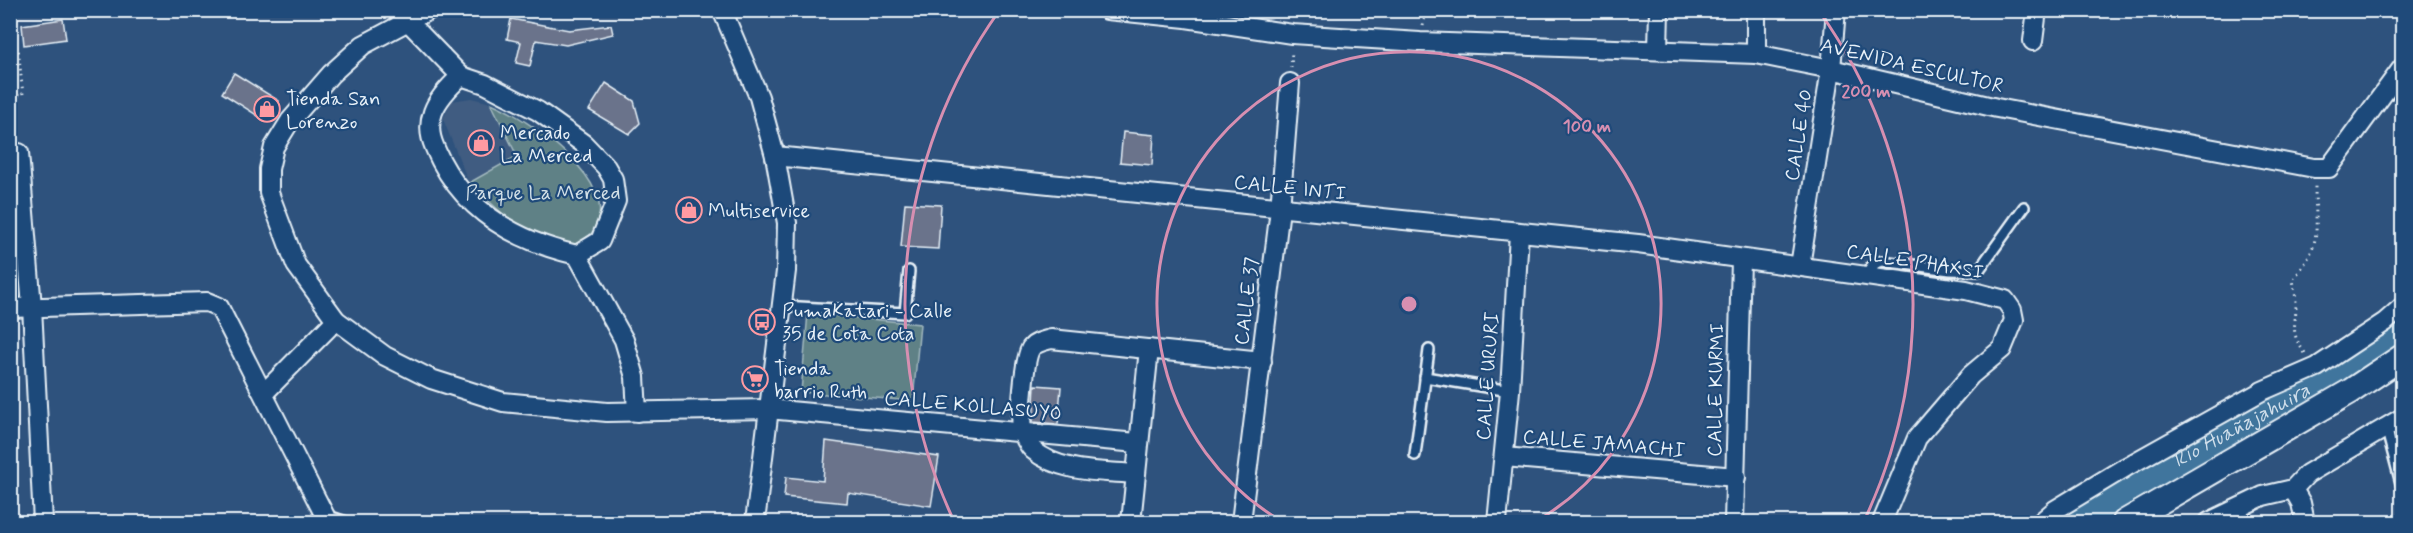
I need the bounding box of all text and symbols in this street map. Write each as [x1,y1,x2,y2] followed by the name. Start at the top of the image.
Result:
[1818,32,2006,101] street label: AVENIDA ESCULTOR
[1841,80,1891,104] text: 200 m
[286,86,381,136] place label: Tienda San Lorenzo
[1779,88,1820,183] street label: CALLE 40
[252,94,282,124] shop icon: Tienda San Lorenzo
[1563,115,1611,139] text: 100 m
[500,120,592,170] place label: Mercado La Merced
[466,128,496,158] shop icon: Mercado La Merced
[1232,169,1347,208] street label: CALLE INTI
[465,180,621,207] park label: Parque La Merced
[674,195,704,225] shop icon: Multiservice
[708,198,810,225] place label: Multiservice
[1844,238,1985,287] street label: CALLE PHAXSI
[1229,256,1266,347] street label: CALLE 37
[1399,294,1419,314] centre of rings
[782,298,952,348] place label: PumaKatari - Calle 35 de Cota Cota
[747,307,777,337] bus stop icon: PumaKatari - Calle 35 de Cota Cota
[1471,310,1506,441] street label: CALLE URURI
[1702,323,1731,457] street label: CALLE KURMI
[774,356,867,406] place label: Tienda barrio Ruth
[740,364,770,394] supermarket icon: Tienda barrio Ruth
[2168,377,2315,475] water label: Río Huañajahuira
[883,385,1063,428] street label: CALLE KOLLASUYO
[1521,424,1687,465] street label: CALLE JAMACHI

